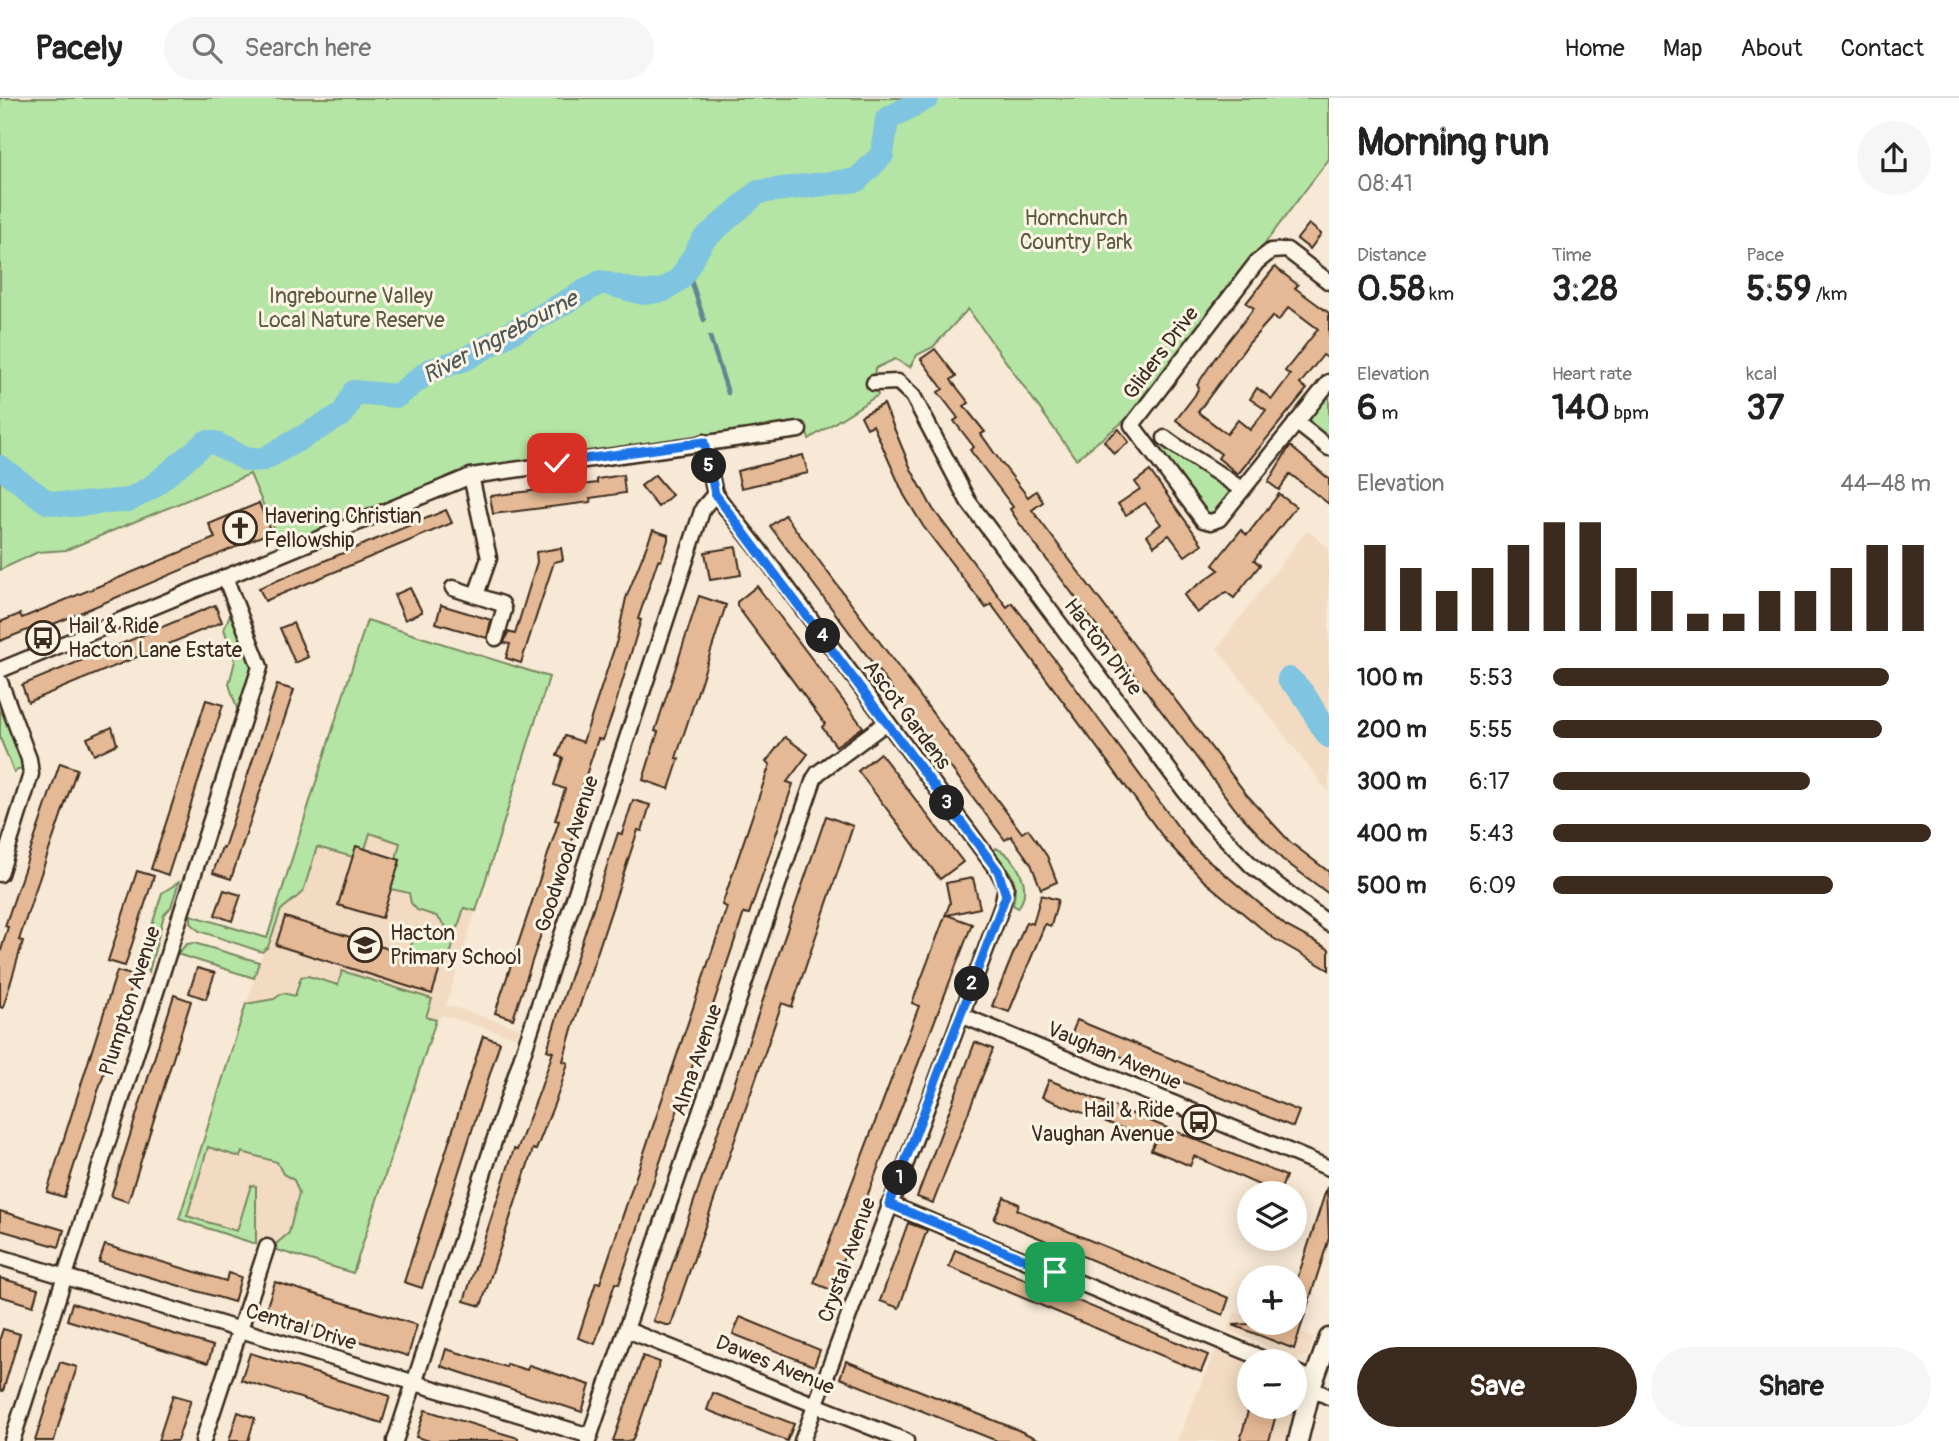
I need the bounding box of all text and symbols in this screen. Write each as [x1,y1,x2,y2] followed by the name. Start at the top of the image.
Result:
[164,17,654,80] search box
[35,28,122,69] text: Pacely
[188,29,226,67] icon: search
[244,32,371,64] text: Search here
[1564,34,1625,63] text: Home
[1663,34,1703,63] text: Map
[1741,34,1803,63] text: About
[1841,34,1924,63] text: Contact
[1357,119,1549,167] text: Morning run
[1857,121,1931,195] button: share
[1357,169,1413,198] text: 08:41
[1020,205,1133,256] park label: Hornchurch Country Park
[1357,243,1426,267] text: Distance
[1552,243,1591,267] text: Time
[1746,243,1784,267] text: Pace
[1357,267,1425,311] text: 0.58
[1552,267,1618,311] text: 3:28
[1746,267,1812,311] text: 5:59
[1425,282,1454,306] text: km
[1812,282,1847,306] text: /km
[257,283,445,334] park label: Ingrebourne Valley Local Nature Reserve
[418,283,585,390] water label: River Ingrebourne
[1117,301,1205,405] street label: Gliders Drive
[1357,362,1429,386] text: Elevation
[1552,362,1632,386] text: Heart rate
[1746,362,1777,386] text: kcal
[1357,386,1377,430] text: 6
[1552,386,1610,430] text: 140
[1746,386,1784,430] text: 37
[1377,401,1398,425] text: m
[1610,401,1649,425] text: bpm
[527,433,587,493] pin
[538,444,576,482] icon: check
[692,448,726,484] pin: 5
[703,453,714,477] text: 5
[1357,469,1445,498] text: Elevation
[1840,469,1931,498] text: 44–48 m
[264,503,422,554] place label: Havering Christian Fellowship
[221,509,259,547] church icon: Havering Christian Fellowship
[1058,593,1149,701] street label: Hacton Drive
[68,613,243,664] place label: Hail & Ride Hacton Lane Estate
[806,618,840,654] pin: 4
[24,619,62,657] bus stop icon: Hail & Ride Hacton Lane Estate
[817,623,828,647] text: 4
[857,655,957,776] street label: Ascot Gardens
[1357,663,1423,692] text: 100 m
[1469,663,1513,692] text: 5:53
[1357,715,1427,744] text: 200 m
[1469,715,1513,744] text: 5:55
[1357,767,1427,796] text: 300 m
[1469,767,1510,796] text: 6:17
[529,772,605,936] street label: Goodwood Avenue
[930,786,964,820] pin: 3
[941,790,952,814] text: 3
[1357,819,1427,848] text: 400 m
[1469,819,1514,848] text: 5:43
[1357,871,1426,900] text: 500 m
[1469,871,1516,900] text: 6:09
[390,920,522,971] place label: Hacton Primary School
[93,922,167,1079] street label: Plumpton Avenue
[346,926,384,964] school or university icon: Hacton Primary School
[954,966,990,1001] pin: 2
[966,971,977,995] text: 2
[665,1000,729,1119] street label: Alma Avenue
[1043,1016,1186,1097] street label: Vaughan Avenue
[1031,1097,1175,1148] place label: Hail & Ride Vaughan Avenue
[1180,1103,1218,1141] bus stop icon: Hail & Ride Vaughan Avenue
[883,1160,918,1196] pin: 1
[896,1165,903,1189] text: 1
[1237,1181,1307,1419] map controls
[1237,1181,1307,1251] button: layers
[812,1193,882,1326] street label: Crystal Avenue
[1025,1242,1085,1302] pin
[1036,1253,1074,1291] icon: arrive
[1237,1265,1307,1335] button: +
[242,1297,360,1357] street label: Central Drive
[712,1329,839,1401] street label: Dawes Avenue
[1357,1347,1637,1427] button: Save
[1651,1347,1931,1427] button: Share
[1237,1349,1307,1419] button: −

